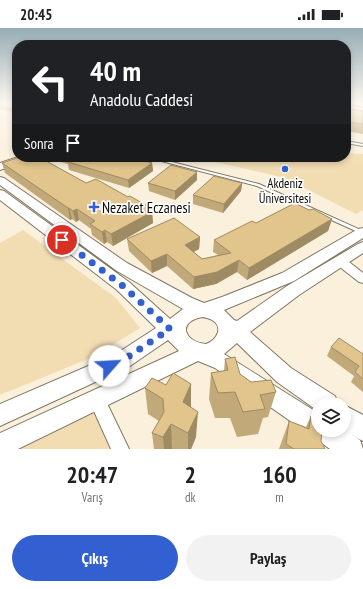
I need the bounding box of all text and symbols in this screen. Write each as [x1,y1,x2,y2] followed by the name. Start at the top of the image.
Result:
[20,5,52,24] text: 20:45
[90,52,141,89] text: 40 m
[24,56,76,108] icon: left
[90,88,193,111] text: Anadolu Caddesi
[62,132,84,154] icon: arrive
[24,134,54,153] text: Sonra
[280,164,290,174] marker: Akdeniz Üniversitesi
[259,175,311,207] place label: Akdeniz Üniversitesi
[102,198,191,217] place label: Nezaket Eczanesi
[89,202,99,212] marker: Nezaket Eczanesi
[45,223,79,257] pin
[51,229,73,251] icon: arrive
[88,345,130,387] position arrow
[311,397,351,437] map controls
[311,397,351,437] button: layers
[66,459,118,490] text: 20:47
[184,459,196,490] text: 2
[262,459,297,490] text: 160
[82,489,103,506] text: Varış
[185,489,196,506] text: dk
[275,489,284,506] text: m
[12,535,178,581] button: Çıkış
[186,535,351,581] button: Paylaş

